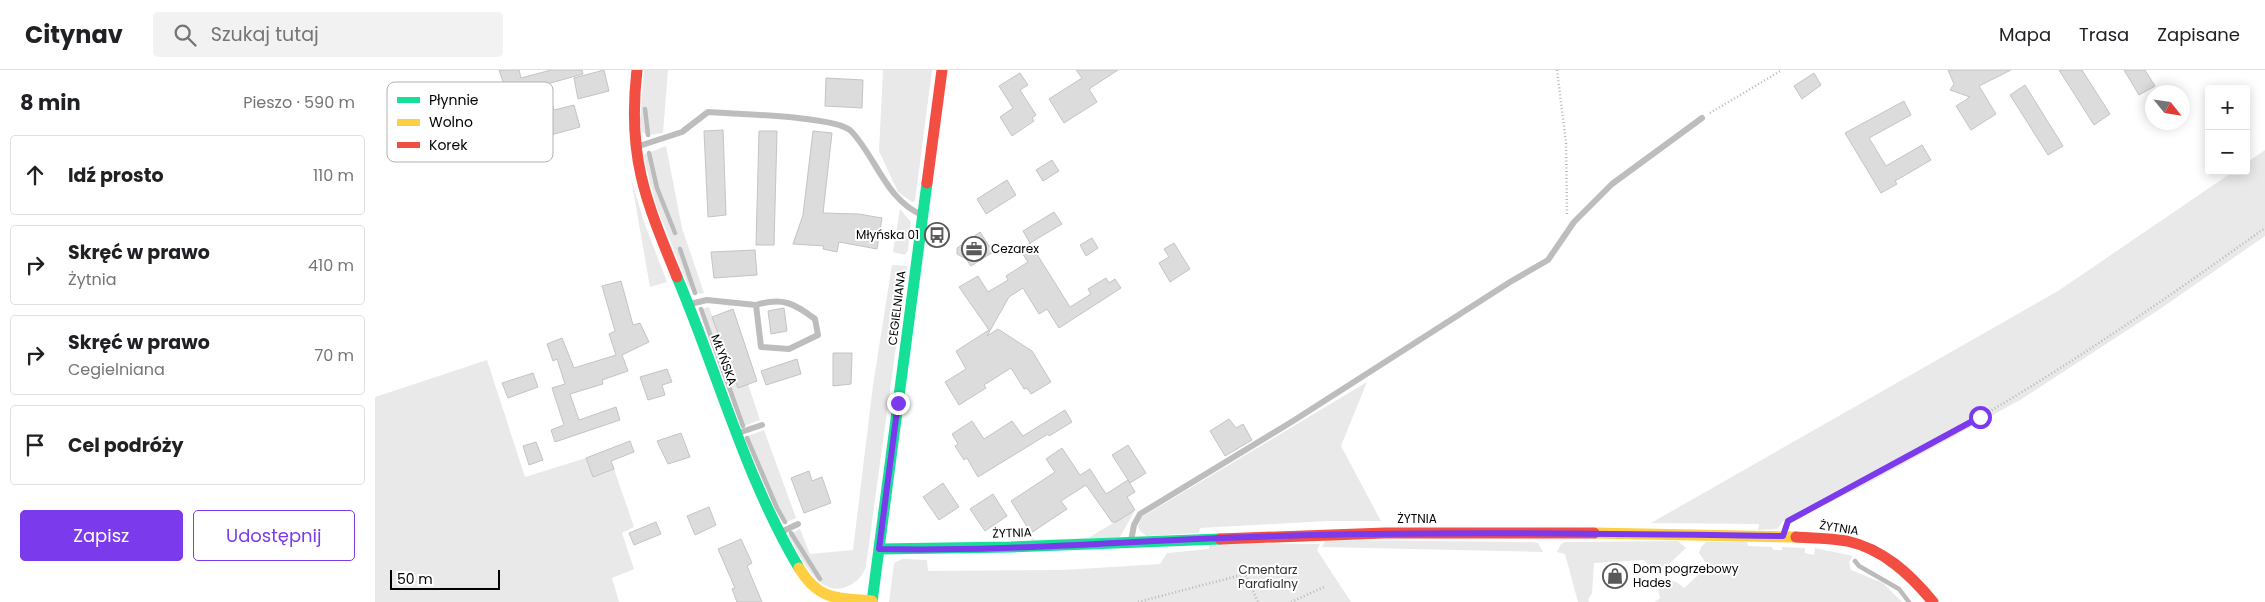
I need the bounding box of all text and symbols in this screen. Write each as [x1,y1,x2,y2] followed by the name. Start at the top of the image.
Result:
[153,12,503,57] search box
[25,18,123,51] text: Citynav
[171,21,199,49] icon: search
[211,21,319,48] text: Szukaj tutaj
[1999,22,2051,47] text: Mapa
[2079,22,2129,47] text: Trasa
[2157,22,2240,47] text: Zapisane
[387,82,553,162] legend
[2145,85,2190,130] north arrow
[2205,85,2250,175] map controls
[2205,85,2250,130] button: +
[20,88,81,117] text: 8 min
[429,90,479,110] text: Płynnie
[243,91,355,114] text: Pieszo · 590 m
[429,112,473,132] text: Wolno
[2205,130,2250,175] button: −
[429,135,468,155] text: Korek
[21,161,49,189] icon: ahead
[68,162,164,189] text: Idź prosto
[313,164,354,187] text: 110 m
[924,222,950,248] bus stop icon: Młyńska 01
[856,226,919,243] place label: Młyńska 01
[961,236,987,262] office icon: Cezarex
[68,239,210,266] text: Skręć w prawo
[991,240,1039,257] place label: Cezarex
[21,251,49,279] icon: right
[308,254,354,277] text: 410 m
[68,268,116,291] text: Żytnia
[883,270,910,346] street label: CEGIELNIANA
[68,329,210,356] text: Skręć w prawo
[707,332,742,388] street label: MŁYŃSKA
[21,341,49,369] icon: right
[314,344,354,367] text: 70 m
[68,358,165,381] text: Cegielniana
[887,392,910,415] route end
[1969,406,1992,429] route start
[21,431,49,459] icon: arrive
[68,432,183,459] text: Cel podróży
[20,510,183,561] button: Zapisz
[193,510,355,561] button: Udostępnij
[1397,510,1437,527] street label: ŻYTNIA
[1818,516,1860,539] street label: ŻYTNIA
[992,523,1032,542] street label: ŻYTNIA
[1633,560,1739,591] place label: Dom pogrzebowy Hades
[1238,561,1298,592] park label: Cmentarz Parafialny
[1602,563,1628,589] shop icon: Dom pogrzebowy Hades
[390,567,500,590] scale bar
[397,569,433,589] text: 50 m

